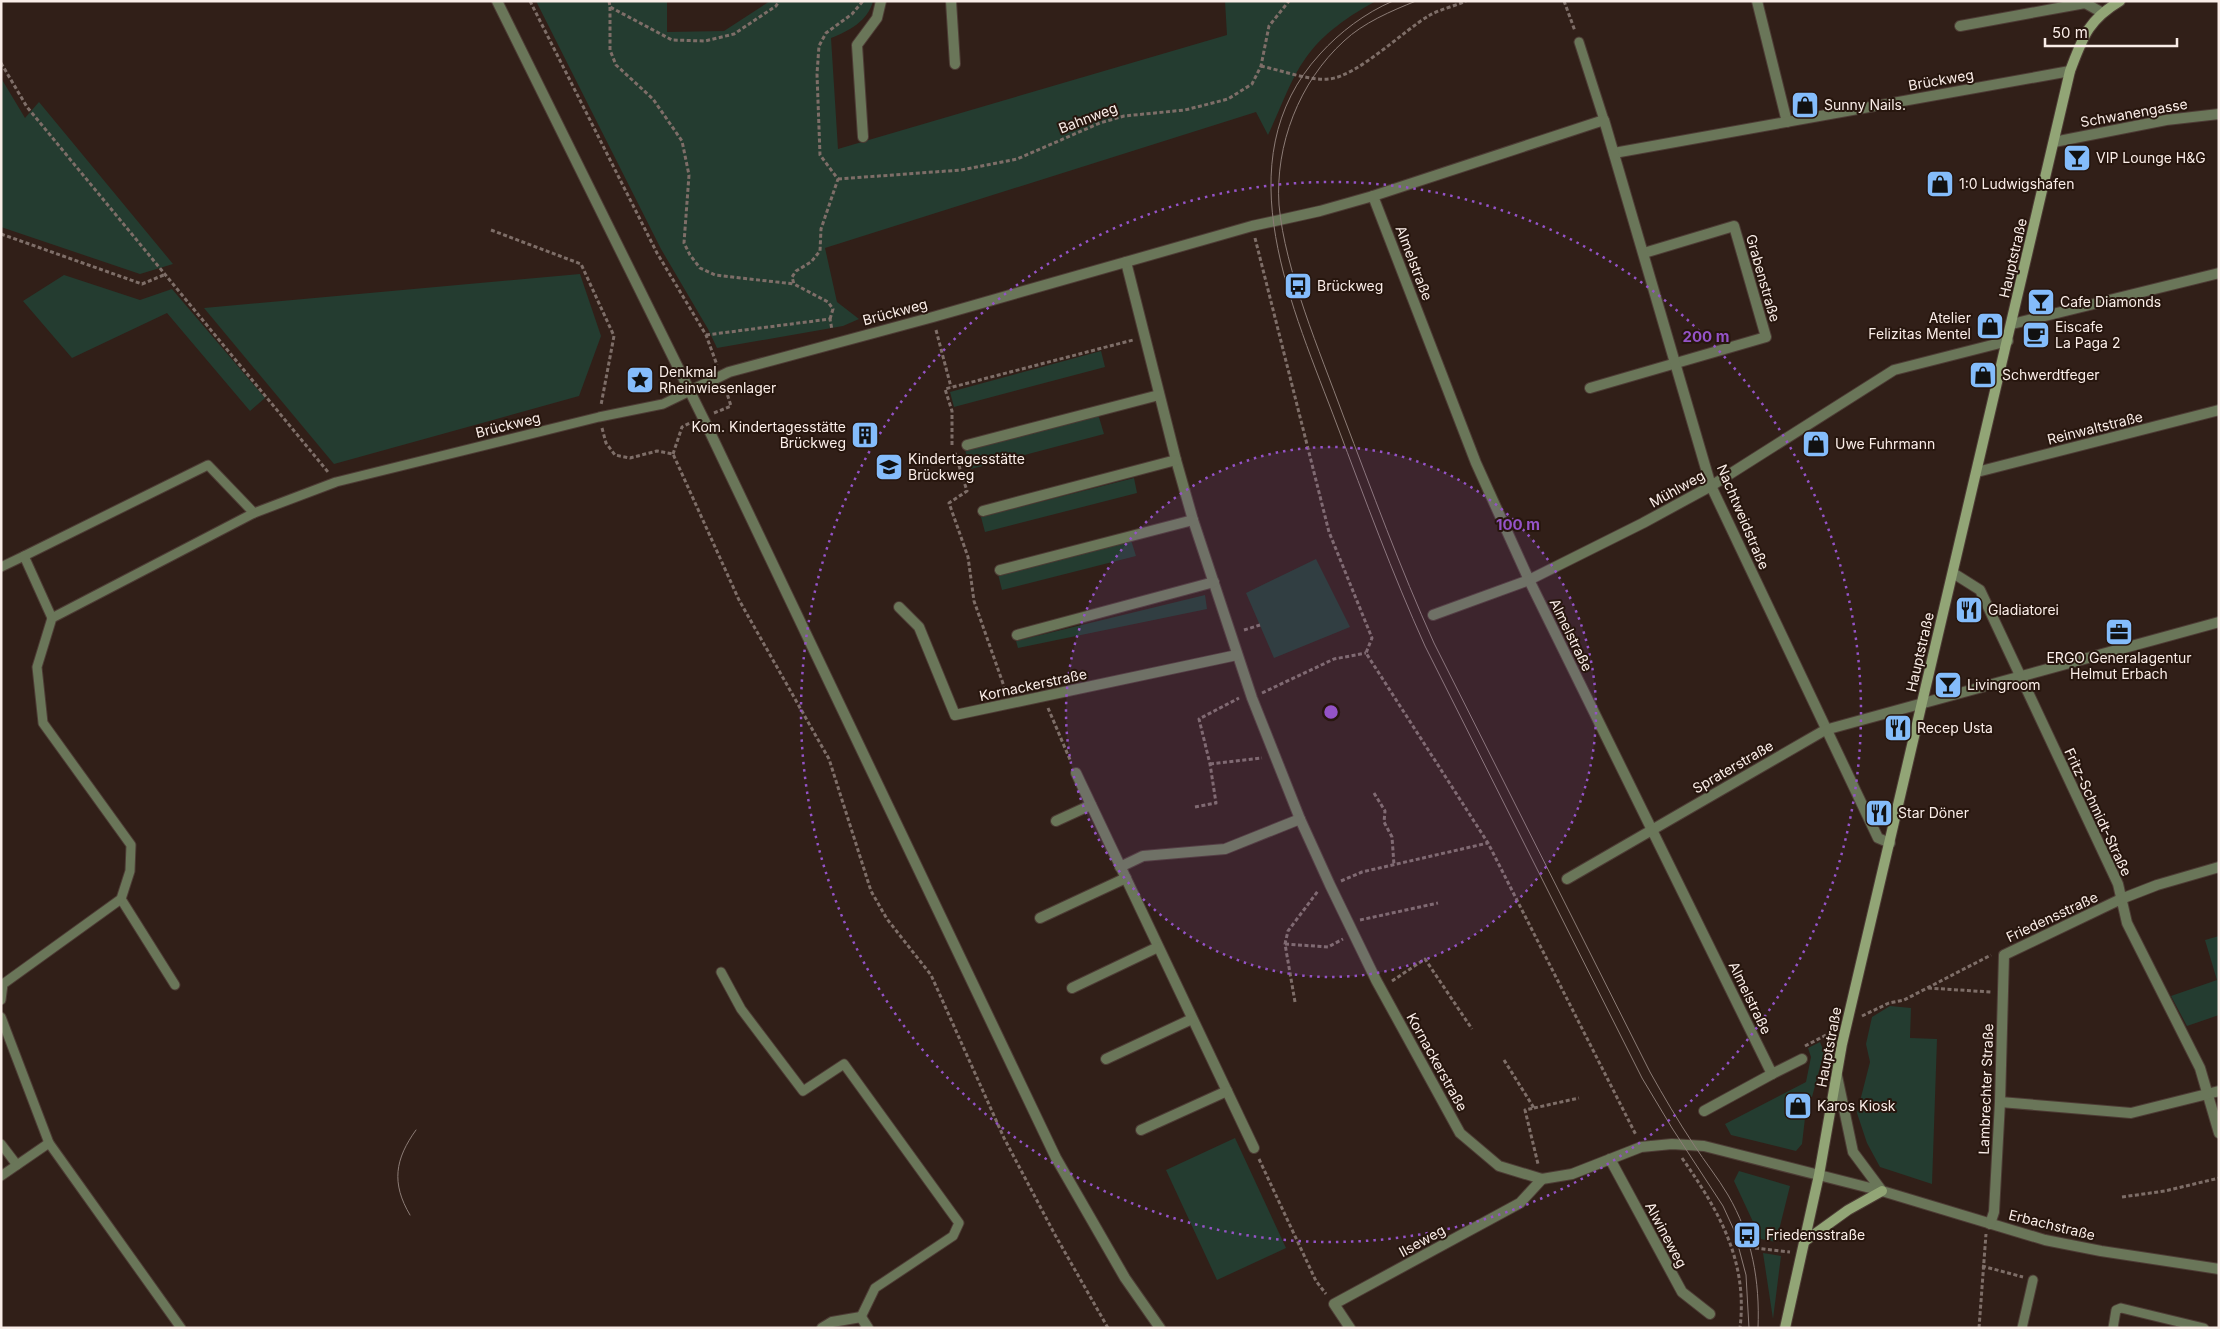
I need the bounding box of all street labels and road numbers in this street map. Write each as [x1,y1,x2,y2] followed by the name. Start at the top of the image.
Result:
[1907,65,1975,94] street label: Brückweg
[2079,95,2189,130] street label: Schwanengasse
[1056,99,1120,136] street label: Bahnweg
[1995,216,2030,299] street label: Hauptstraße
[1392,223,1437,303] street label: Almelstraße
[1743,232,1784,324] street label: Grabenstraße
[861,295,929,328] street label: Brückweg
[2045,407,2144,448] street label: Reinwaltstraße
[474,408,542,441] street label: Brückweg
[1714,462,1773,572] street label: Nachtweidstraße
[1646,466,1707,511] street label: Mühlweg
[1547,596,1596,674] street label: Almelstraße
[1902,610,1937,693] street label: Hauptstraße
[978,665,1088,704] street label: Kornackerstraße
[1689,737,1776,797] street label: Spraterstraße
[2061,745,2136,879] street label: Fritz-Schmidt-Straße
[2003,888,2100,945] street label: Friedensstraße
[1726,959,1775,1037] street label: Almelstraße
[1812,1005,1845,1089] street label: Hauptstraße
[1403,1010,1471,1114] street label: Kornackerstraße
[1975,1023,1996,1155] street label: Lambrechter Straße
[1642,1199,1691,1271] street label: Alwineweg
[2007,1206,2097,1243] street label: Erbachstraße
[1396,1221,1448,1260] street label: Ilseweg

